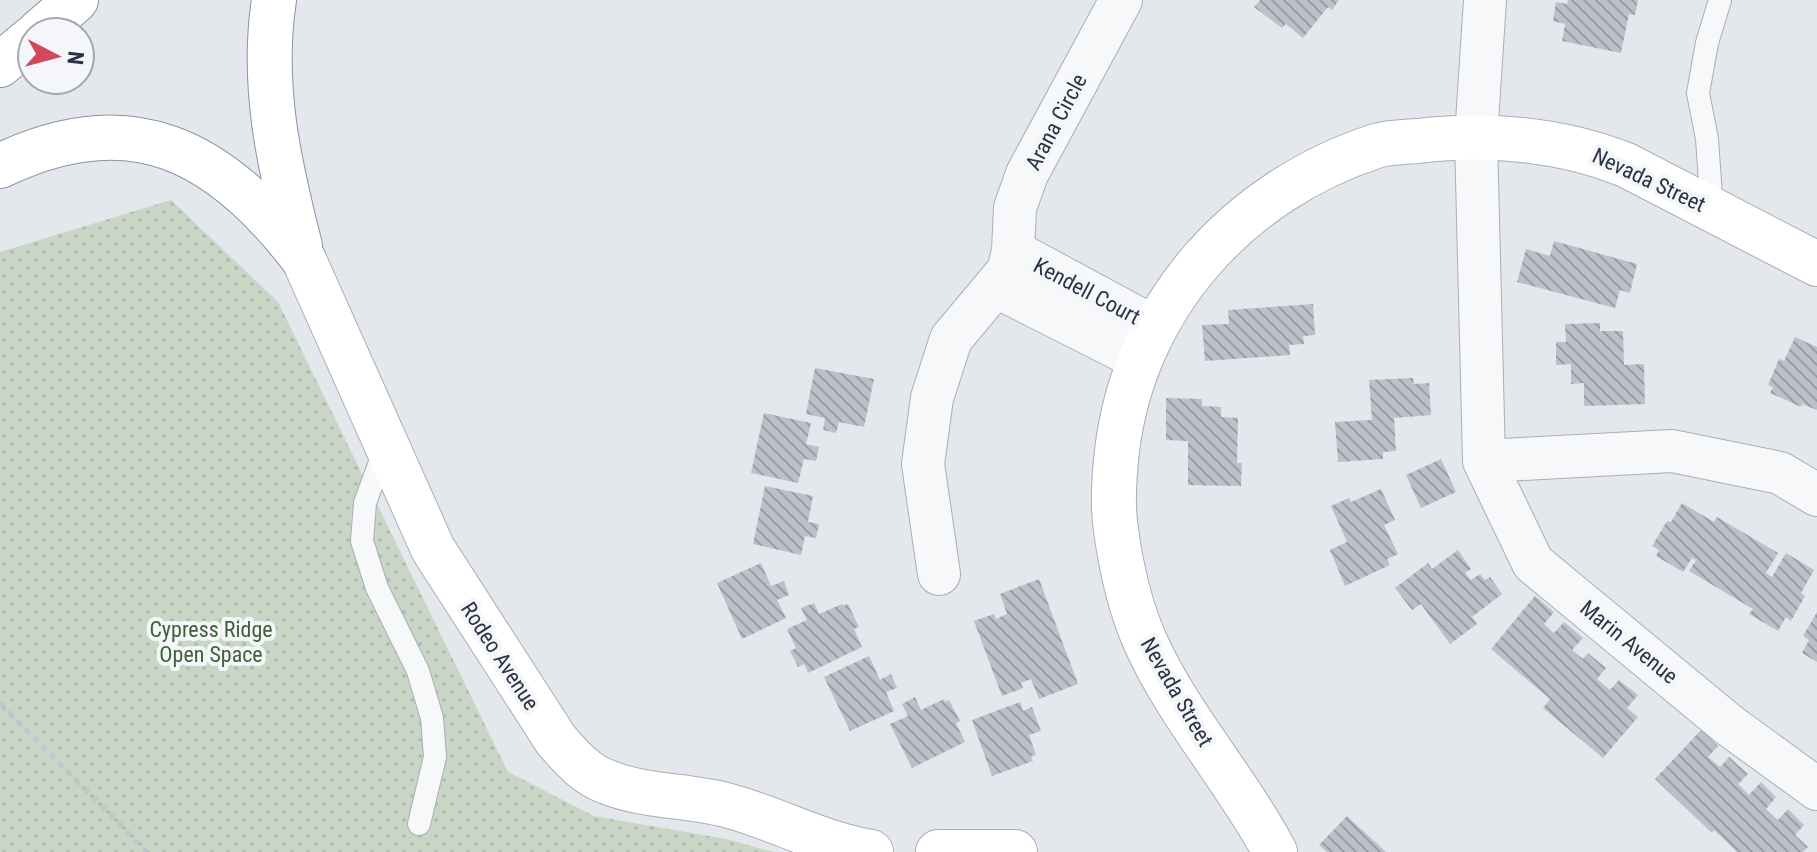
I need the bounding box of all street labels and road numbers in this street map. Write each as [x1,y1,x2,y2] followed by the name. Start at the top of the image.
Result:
[1020,70,1092,174] street label: Arana Circle
[1589,143,1709,217] street label: Nevada Street
[1029,253,1145,329] street label: Kendell Court
[1575,595,1683,689] street label: Marin Avenue
[456,597,544,715] street label: Rodeo Avenue
[1136,633,1218,751] street label: Nevada Street

